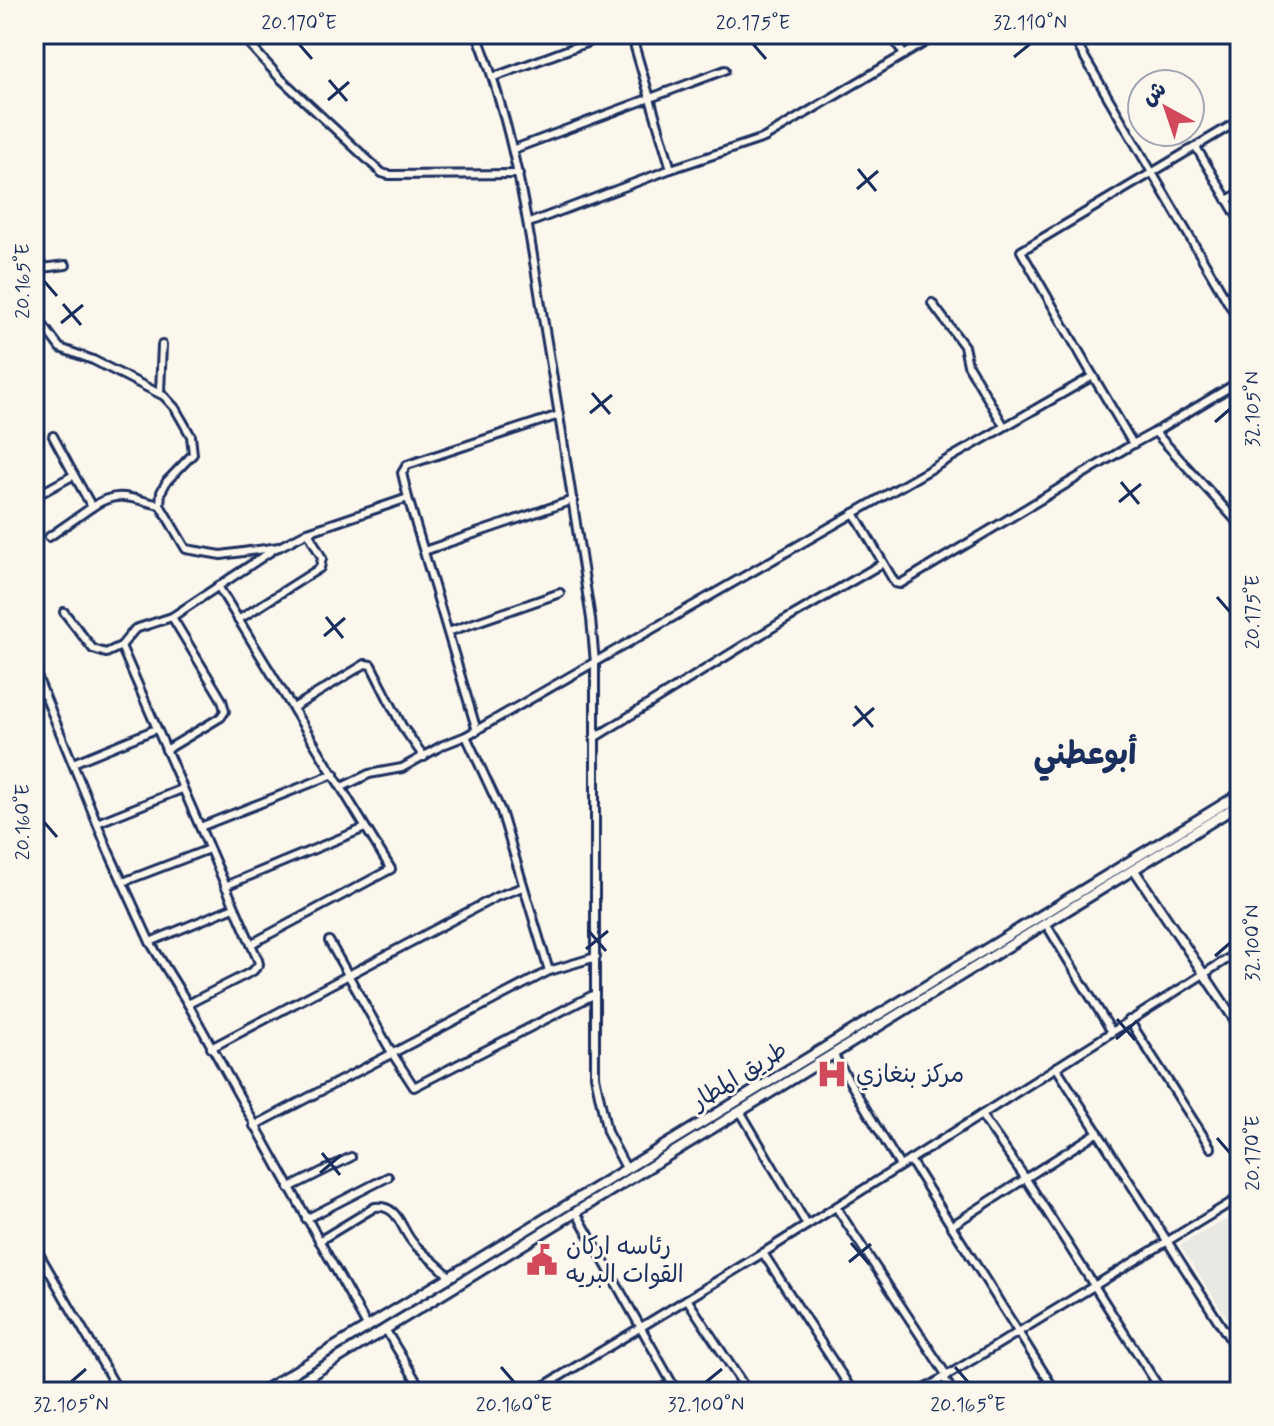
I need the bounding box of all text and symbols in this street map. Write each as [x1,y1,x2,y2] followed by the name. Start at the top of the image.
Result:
[261,10,337,37] text: 20.170°E
[716,10,790,37] text: 20.175°E
[993,10,1067,37] text: 32.110°N
[1126,68,1206,148] north arrow
[1136,76,1173,113] text: ش
[10,243,37,319] text: 20.165°E
[1240,371,1267,447] text: 32.105°N
[1240,575,1267,649] text: 20.175°E
[1034,734,1137,782] district label: أبوعطني
[10,784,37,860] text: 20.160°E
[1240,905,1267,981] text: 32.100°N
[684,1035,793,1119] street label: طريق المطار
[815,1057,849,1091] hospital icon: مركز بنغازي
[856,1060,964,1091] place label: مركز بنغازي
[1240,1115,1267,1191] text: 20.170°E
[566,1232,684,1291] place label: رئاسه اركان القوات البريه
[525,1243,559,1277] public building icon: رئاسه اركان القوات البريه
[33,1392,109,1419] text: 32.105°N
[476,1392,552,1419] text: 20.160°E
[668,1392,744,1419] text: 32.100°N
[930,1392,1006,1419] text: 20.165°E

